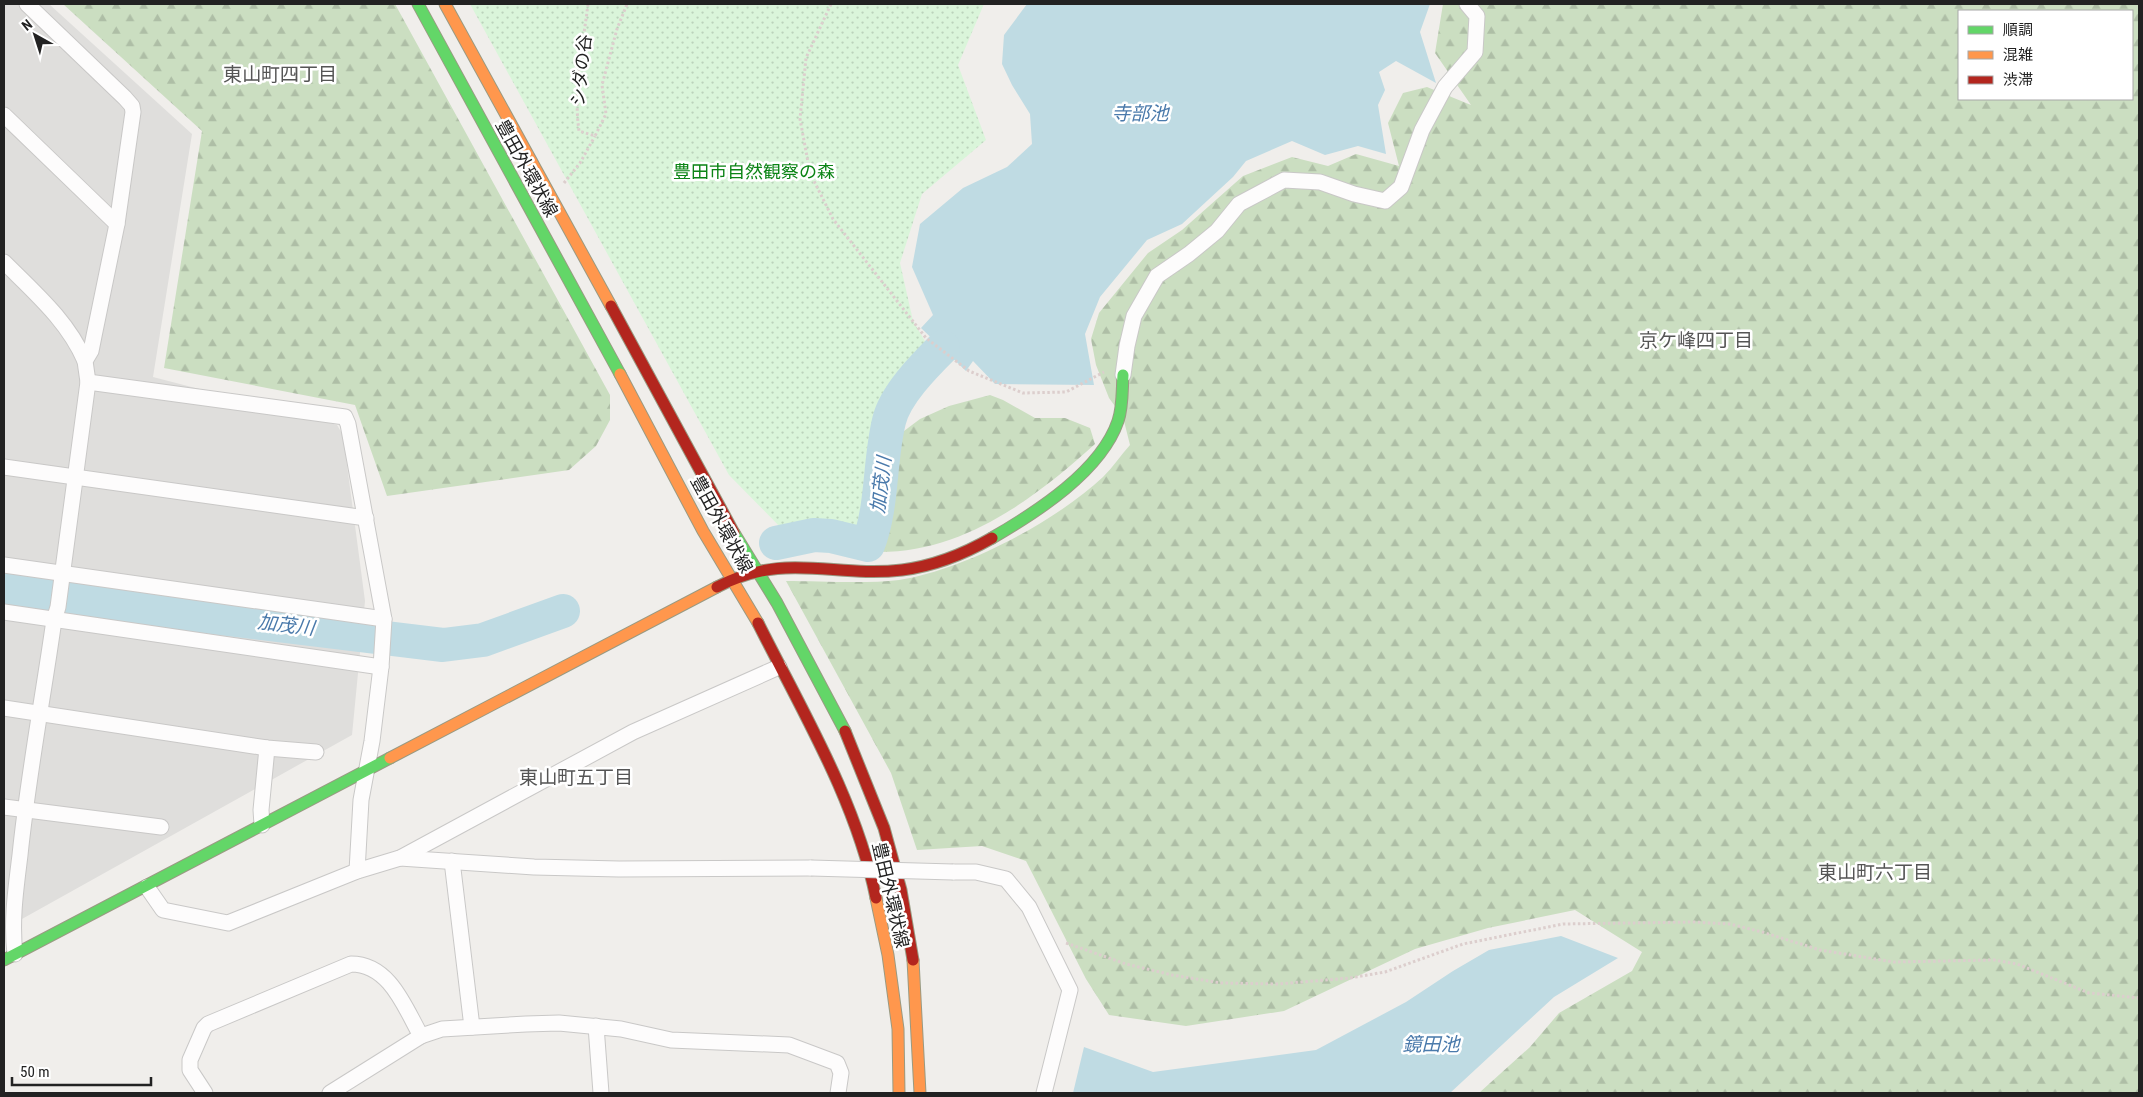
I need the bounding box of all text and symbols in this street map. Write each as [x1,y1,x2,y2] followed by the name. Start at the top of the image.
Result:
[10,10,60,60] north arrow
[1958,10,2133,100] legend
[18,16,35,34] text: N
[2003,21,2033,39] text: 順調
[567,33,595,107] street label: シダの谷
[2003,46,2033,64] text: 混雑
[223,63,337,86] district label: 東山町四丁目
[2003,71,2033,89] text: 渋滞
[1111,102,1170,125] water label: 寺部池
[492,116,562,220] street label: 豊田外環状線
[673,161,835,182] park label: 豊田市自然観察の森
[1639,329,1753,352] district label: 京ケ峰四丁目
[866,453,896,515] water label: 加茂川
[687,472,757,576] street label: 豊田外環状線
[256,610,318,640] water label: 加茂川
[519,766,633,789] district label: 東山町五丁目
[869,840,913,950] street label: 豊田外環状線
[1818,861,1932,884] district label: 東山町六丁目
[1402,1033,1461,1056] water label: 鏡田池
[12,1054,151,1086] scale bar
[20,1063,50,1081] text: 50 m

